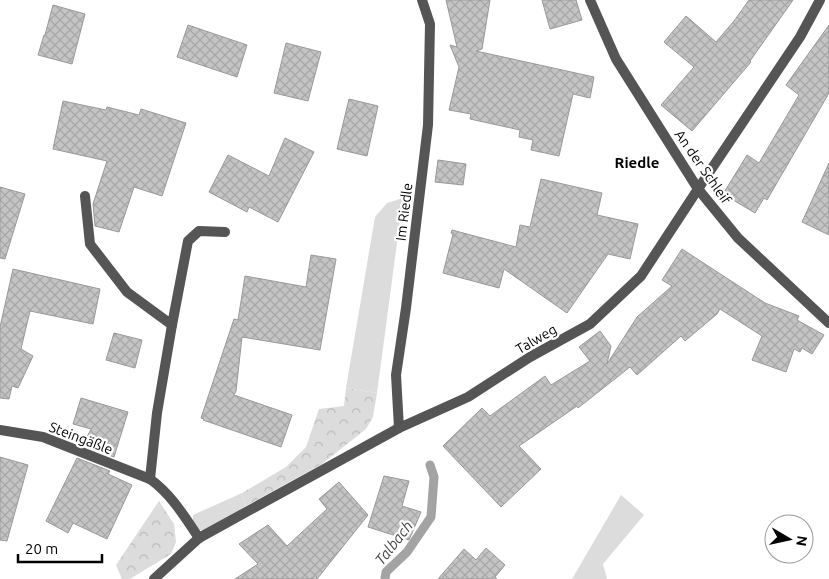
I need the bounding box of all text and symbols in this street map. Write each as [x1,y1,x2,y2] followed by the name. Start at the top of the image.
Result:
[672,127,735,208] street label: An der Schleif
[615,154,659,171] district label: Riedle
[393,182,415,242] street label: Im Riedle
[513,321,559,357] street label: Talweg
[47,419,115,457] street label: Steingäßle
[764,514,814,564] north arrow
[371,517,416,568] water label: Talbach
[18,532,101,564] scale bar
[793,535,811,547] text: N
[25,540,58,557] text: 20 m

